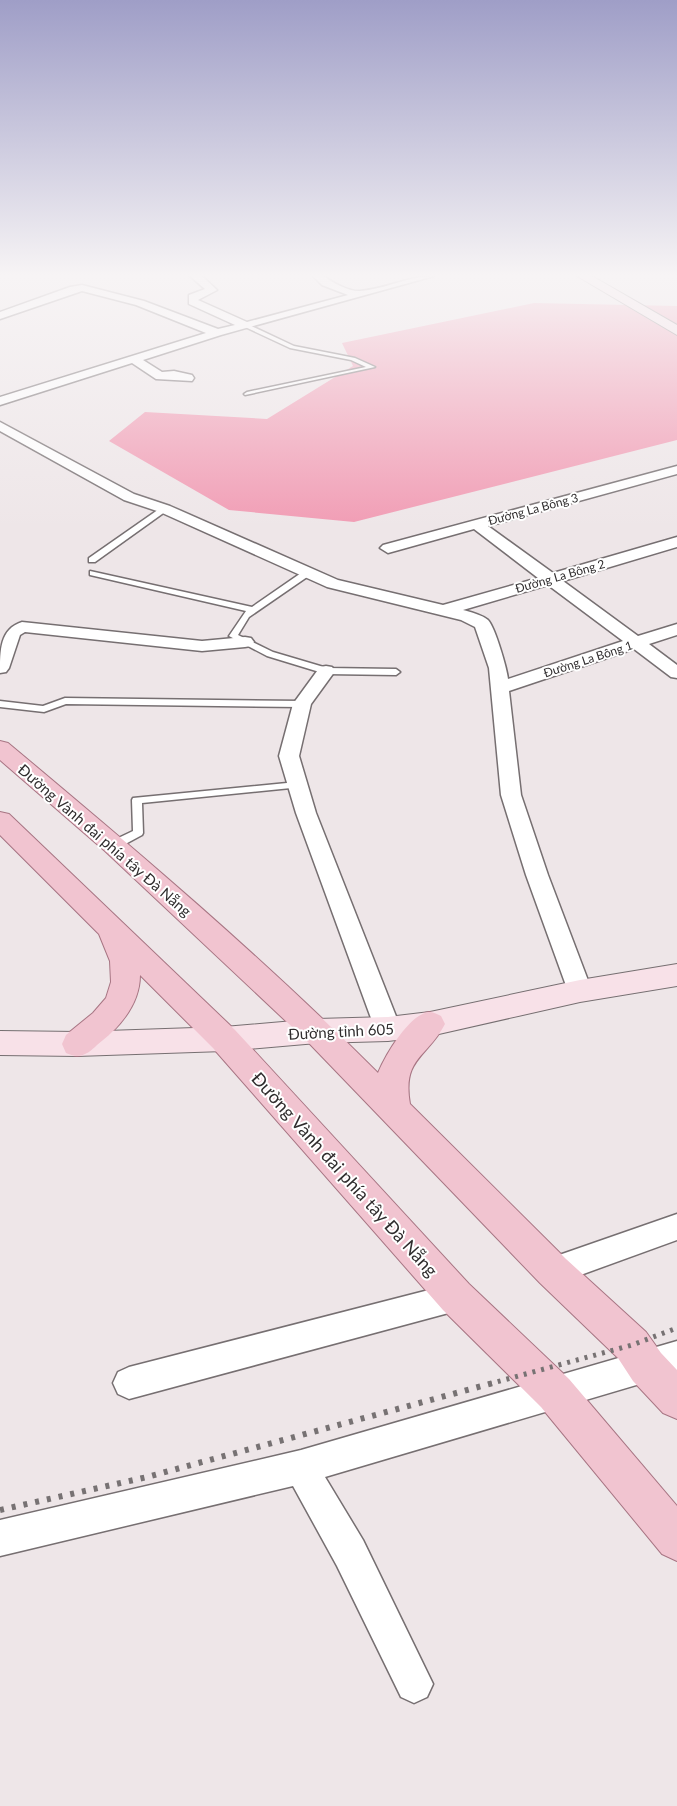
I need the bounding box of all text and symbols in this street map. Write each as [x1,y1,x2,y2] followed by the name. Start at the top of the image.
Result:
[486,490,580,528] street label: Đường La Bông 3
[513,556,607,596] street label: Đường La Bông 2
[542,638,634,680] street label: Đường La Bông 1
[15,760,195,920] street label: Đường Vành đai phía tây Đà Nẵng
[288,1019,394,1043] street label: Đường tỉnh 605
[247,1067,443,1281] street label: Đường Vành đai phía tây Đà Nẵng

